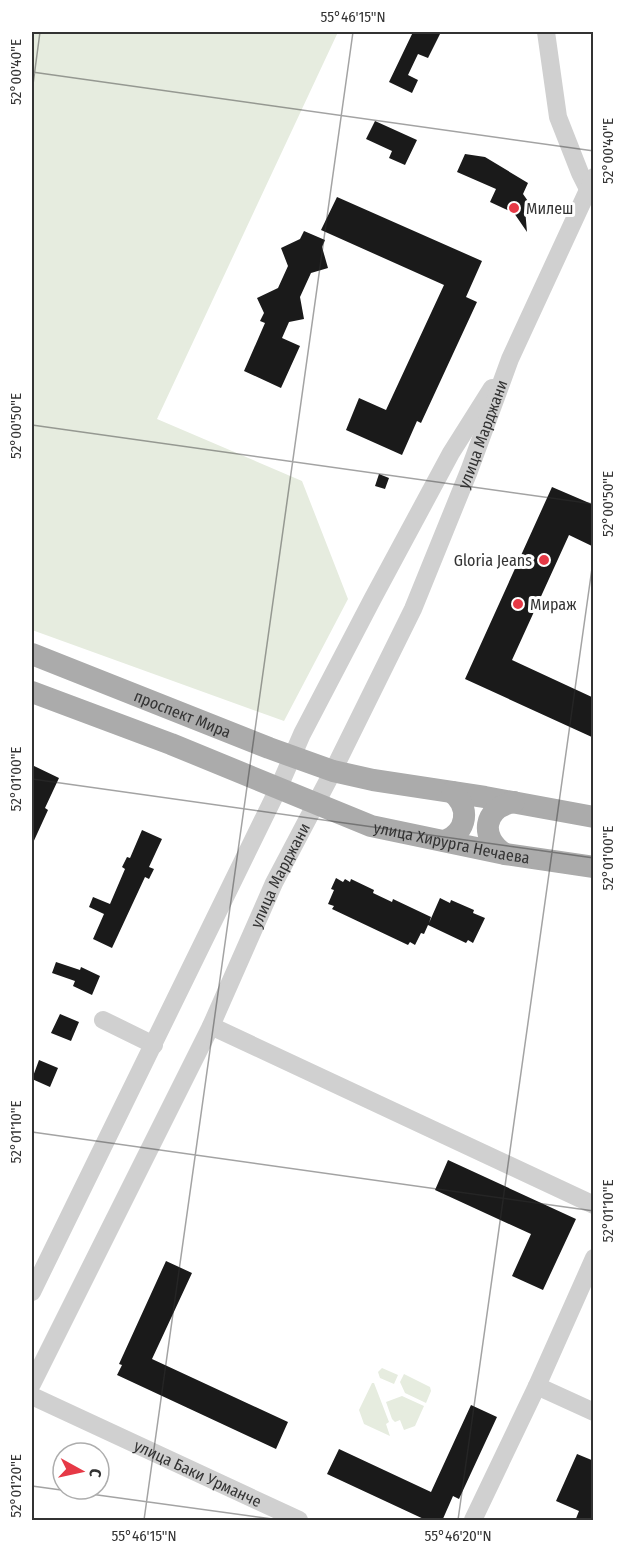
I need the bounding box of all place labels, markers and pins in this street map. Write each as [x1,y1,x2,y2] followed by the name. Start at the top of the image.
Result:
[526,199,574,218] place label: Милеш
[507,201,521,215] marker: Милеш
[454,551,532,570] place label: Gloria Jeans
[537,553,551,567] marker: Gloria Jeans
[530,595,577,614] place label: Мираж
[511,597,525,611] marker: Мираж

